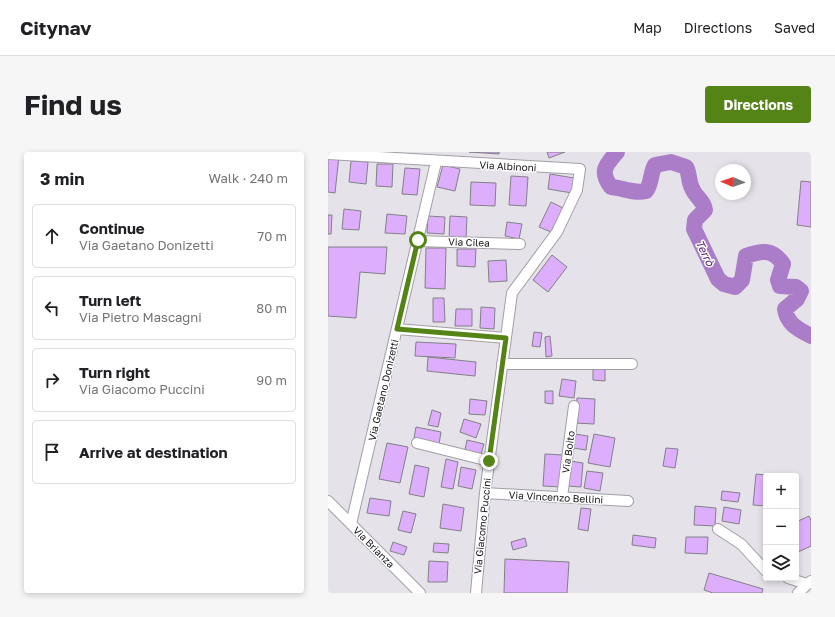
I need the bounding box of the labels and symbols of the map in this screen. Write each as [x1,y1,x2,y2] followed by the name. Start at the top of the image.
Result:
[479,159,537,173] street label: Via Albinoni
[715,164,751,200] north arrow
[409,231,427,249] route start
[448,235,490,249] street label: Via Cilea
[694,238,718,269] water label: Terrò
[365,338,401,442] street label: Via Gaetano Donizetti
[559,430,577,474] street label: Via Boito
[480,452,498,470] route end
[471,477,493,575] street label: Via Giacomo Puccini
[509,489,603,505] street label: Via Vincenzo Bellini
[351,524,397,570] street label: Via Brianza

